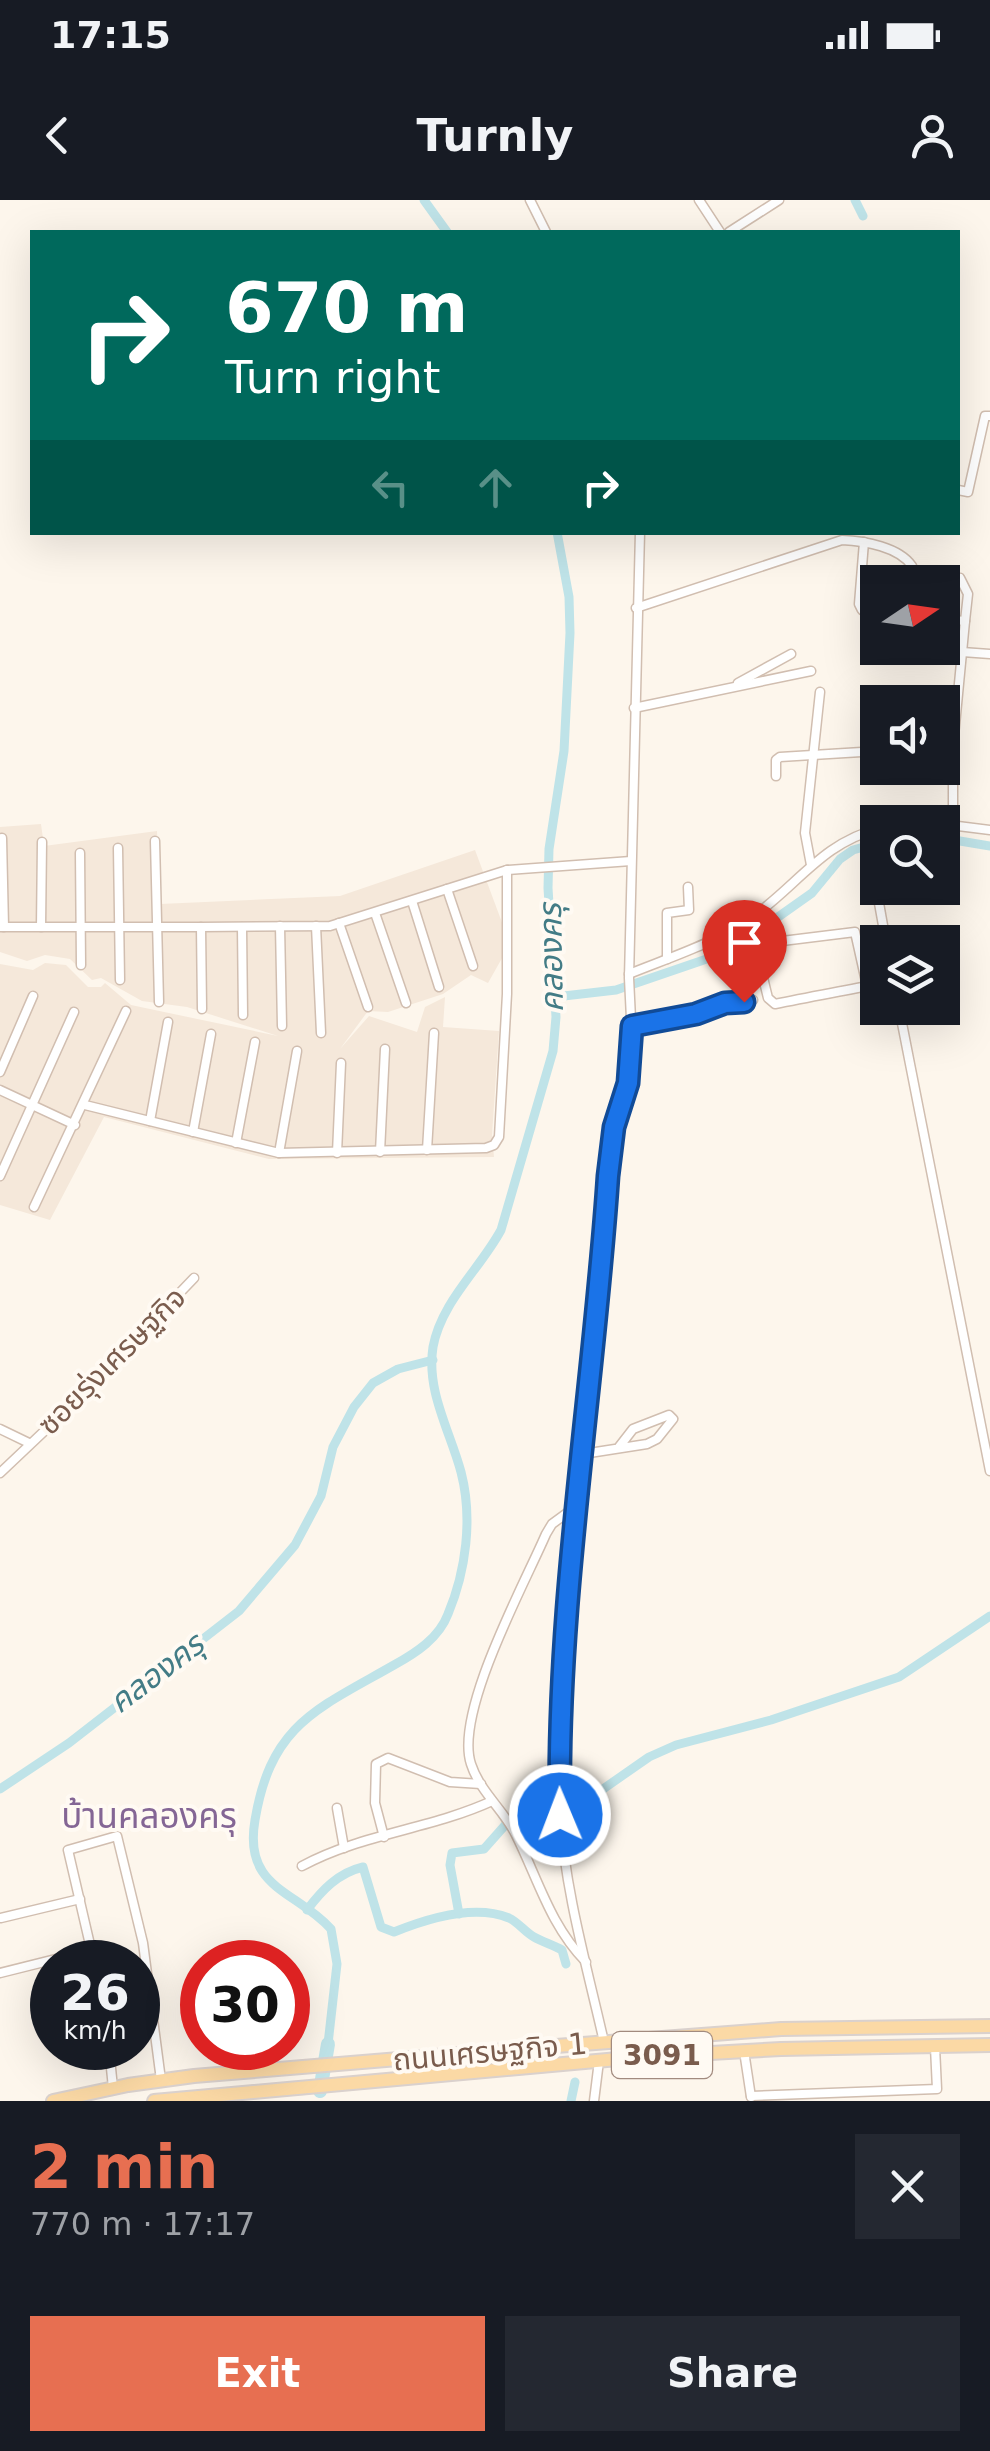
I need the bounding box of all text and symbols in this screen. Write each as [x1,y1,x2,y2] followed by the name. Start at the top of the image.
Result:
[50,13,171,57] text: 17:15
[30,108,85,163] icon: back
[905,108,960,163] icon: person
[417,109,573,162] text: Turnly
[225,267,468,349] text: 670 m
[60,270,190,400] icon: right
[225,351,440,404] text: Turn right
[363,460,418,515] icon: left
[468,460,523,515] icon: ahead
[573,460,628,515] icon: right
[860,565,960,665] north arrow
[860,565,960,1025] map controls
[860,685,960,785] button: sound
[860,805,960,905] button: search
[702,900,787,1003] pin
[531,901,572,1013] water label: คลองครุ
[717,915,772,970] icon: arrive
[860,925,960,1025] button: layers
[31,1280,193,1442] street label: ซอยรุ่งเศรษฐกิจ
[101,1624,213,1722] water label: คลองครุ
[508,1763,612,1867] position arrow
[61,1796,237,1837] district label: บ้านคลองครุ
[180,1940,310,2070] speed limit sign: 30
[60,1964,130,2022] text: 26
[63,2016,127,2045] text: km/h
[391,2026,589,2077] street label: ถนนเศรษฐกิจ 1
[612,2032,712,2078] road number: 3091
[30,2132,218,2202] text: 2 min
[855,2134,960,2239] button: close
[30,2205,255,2243] text: 770 m · 17:17
[30,2316,485,2431] button: Exit
[505,2316,960,2431] button: Share

